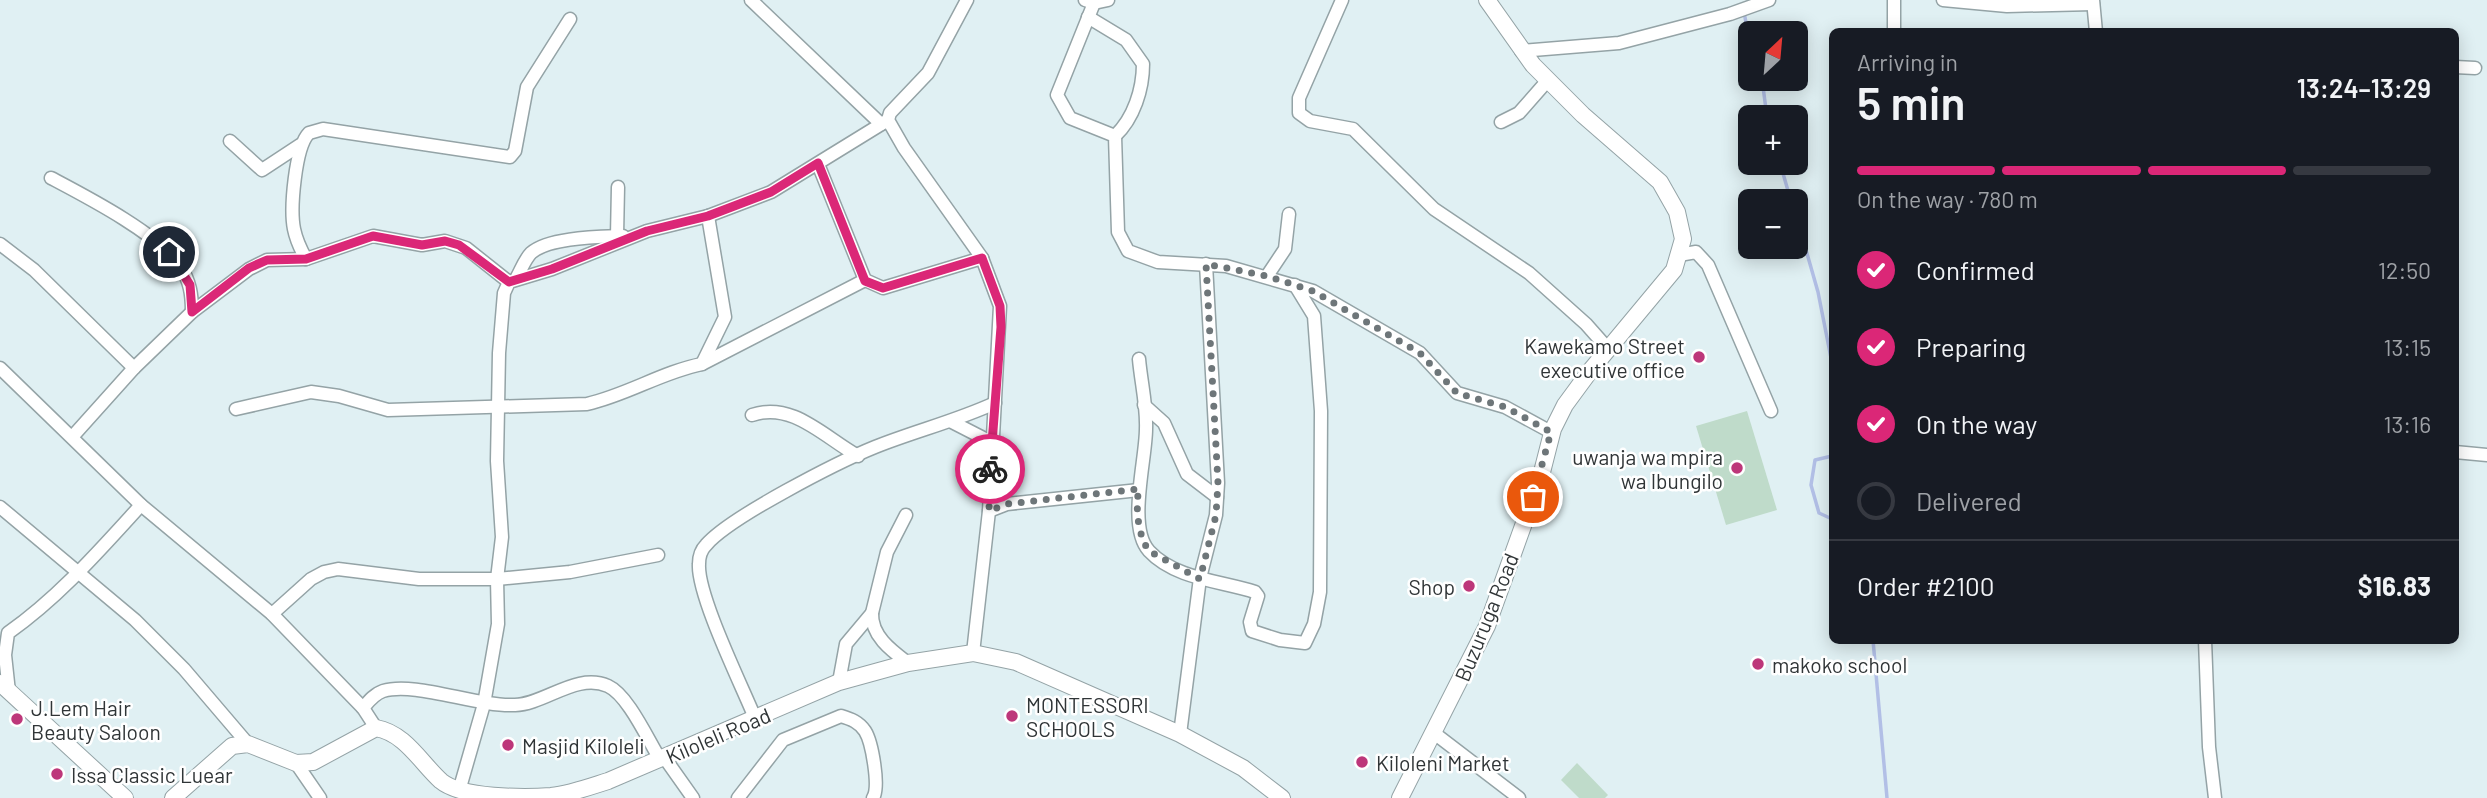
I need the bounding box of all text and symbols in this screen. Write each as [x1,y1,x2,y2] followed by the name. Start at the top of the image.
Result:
[1738,21,1808,91] north arrow
[1738,21,1808,259] map controls
[1857,48,1958,76] text: Arriving in
[2297,72,2431,103] text: 13:24–13:29
[1857,74,1965,129] text: 5 min
[1738,105,1808,175] button: +
[1857,185,2038,213] text: On the way · 780 m
[1738,189,1808,259] button: −
[139,222,199,282] pin
[150,233,188,271] icon: home
[1857,251,1895,289] icon: check
[1916,254,2035,285] text: Confirmed
[2378,256,2431,284] text: 12:50
[1857,328,1895,366] icon: check
[1916,331,2026,362] text: Preparing
[1524,333,1685,382] place label: Kawekamo Street executive office
[2383,333,2431,361] text: 13:15
[1691,349,1707,365] marker: Kawekamo Street executive office
[1857,405,1895,443] icon: check
[1916,408,2037,439] text: On the way
[2383,410,2431,438] text: 13:16
[955,434,1025,504] courier
[1572,444,1723,493] place label: uwanja wa mpira wa Ibungilo
[971,450,1009,488] icon: bike
[1729,460,1745,476] marker: uwanja wa mpira wa Ibungilo
[1503,467,1563,527] pin
[1514,478,1552,516] icon: bag
[1916,485,2022,516] text: Delivered
[1449,549,1523,685] street label: Buzuruga Road
[1857,570,1994,601] text: Order #2100
[2358,570,2431,601] text: $16.83
[1409,574,1455,599] place label: Shop
[1461,578,1477,594] marker: Shop
[1772,652,1907,677] place label: makoko school
[1750,656,1766,672] marker: makoko school
[1026,692,1149,741] place label: MONTESSORI SCHOOLS
[31,695,161,744] place label: J.Lem Hair Beauty Saloon
[662,702,774,768] street label: Kiloleli Road
[1004,708,1020,724] marker: MONTESSORI SCHOOLS
[9,711,25,727] marker: J.Lem Hair Beauty Saloon
[522,733,645,758] place label: Masjid Kiloleli
[500,737,516,753] marker: Masjid Kiloleli
[1376,750,1510,775] place label: Kiloleni Market
[1354,754,1370,770] marker: Kiloleni Market
[71,762,233,787] place label: Issa Classic Luear
[49,766,65,782] marker: Issa Classic Luear

